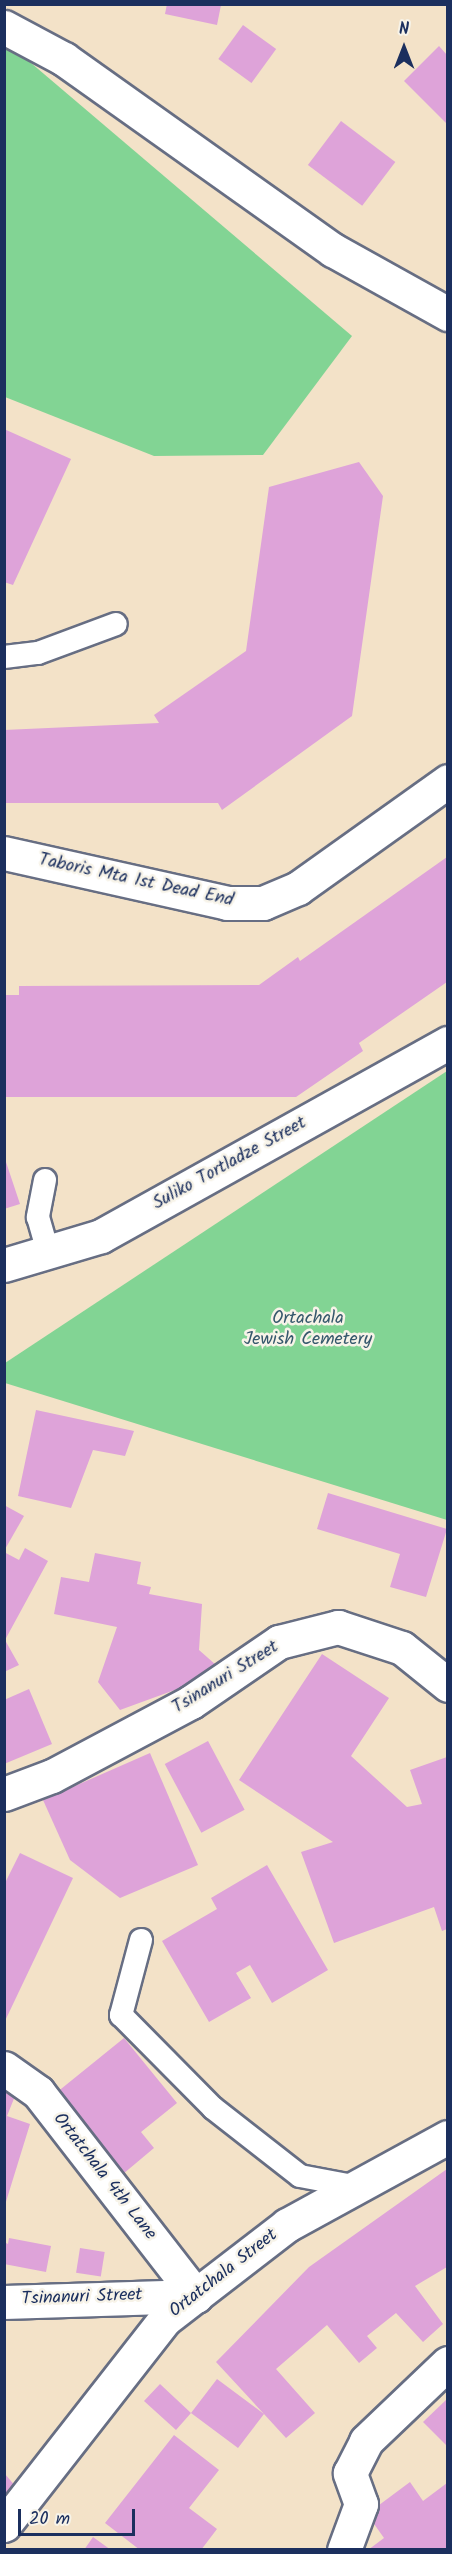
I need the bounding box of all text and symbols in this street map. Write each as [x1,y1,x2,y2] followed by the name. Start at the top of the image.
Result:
[399,17,409,42] text: N
[374,18,434,78] north arrow
[37,850,235,912] street label: Taboris Mta 1st Dead End
[149,1113,311,1215] street label: Suliko Tortladze Street
[244,1309,372,1352] park label: Ortachala Jewish Cemetery
[169,1637,283,1719] street label: Tsinanuri Street
[48,2109,160,2245] street label: Ortatchala 4th Lane
[166,2225,282,2323] street label: Ortatchala Street
[21,2285,143,2311] street label: Tsinanuri Street
[21,2497,138,2535] scale bar
[29,2505,70,2534] text: 20 m

